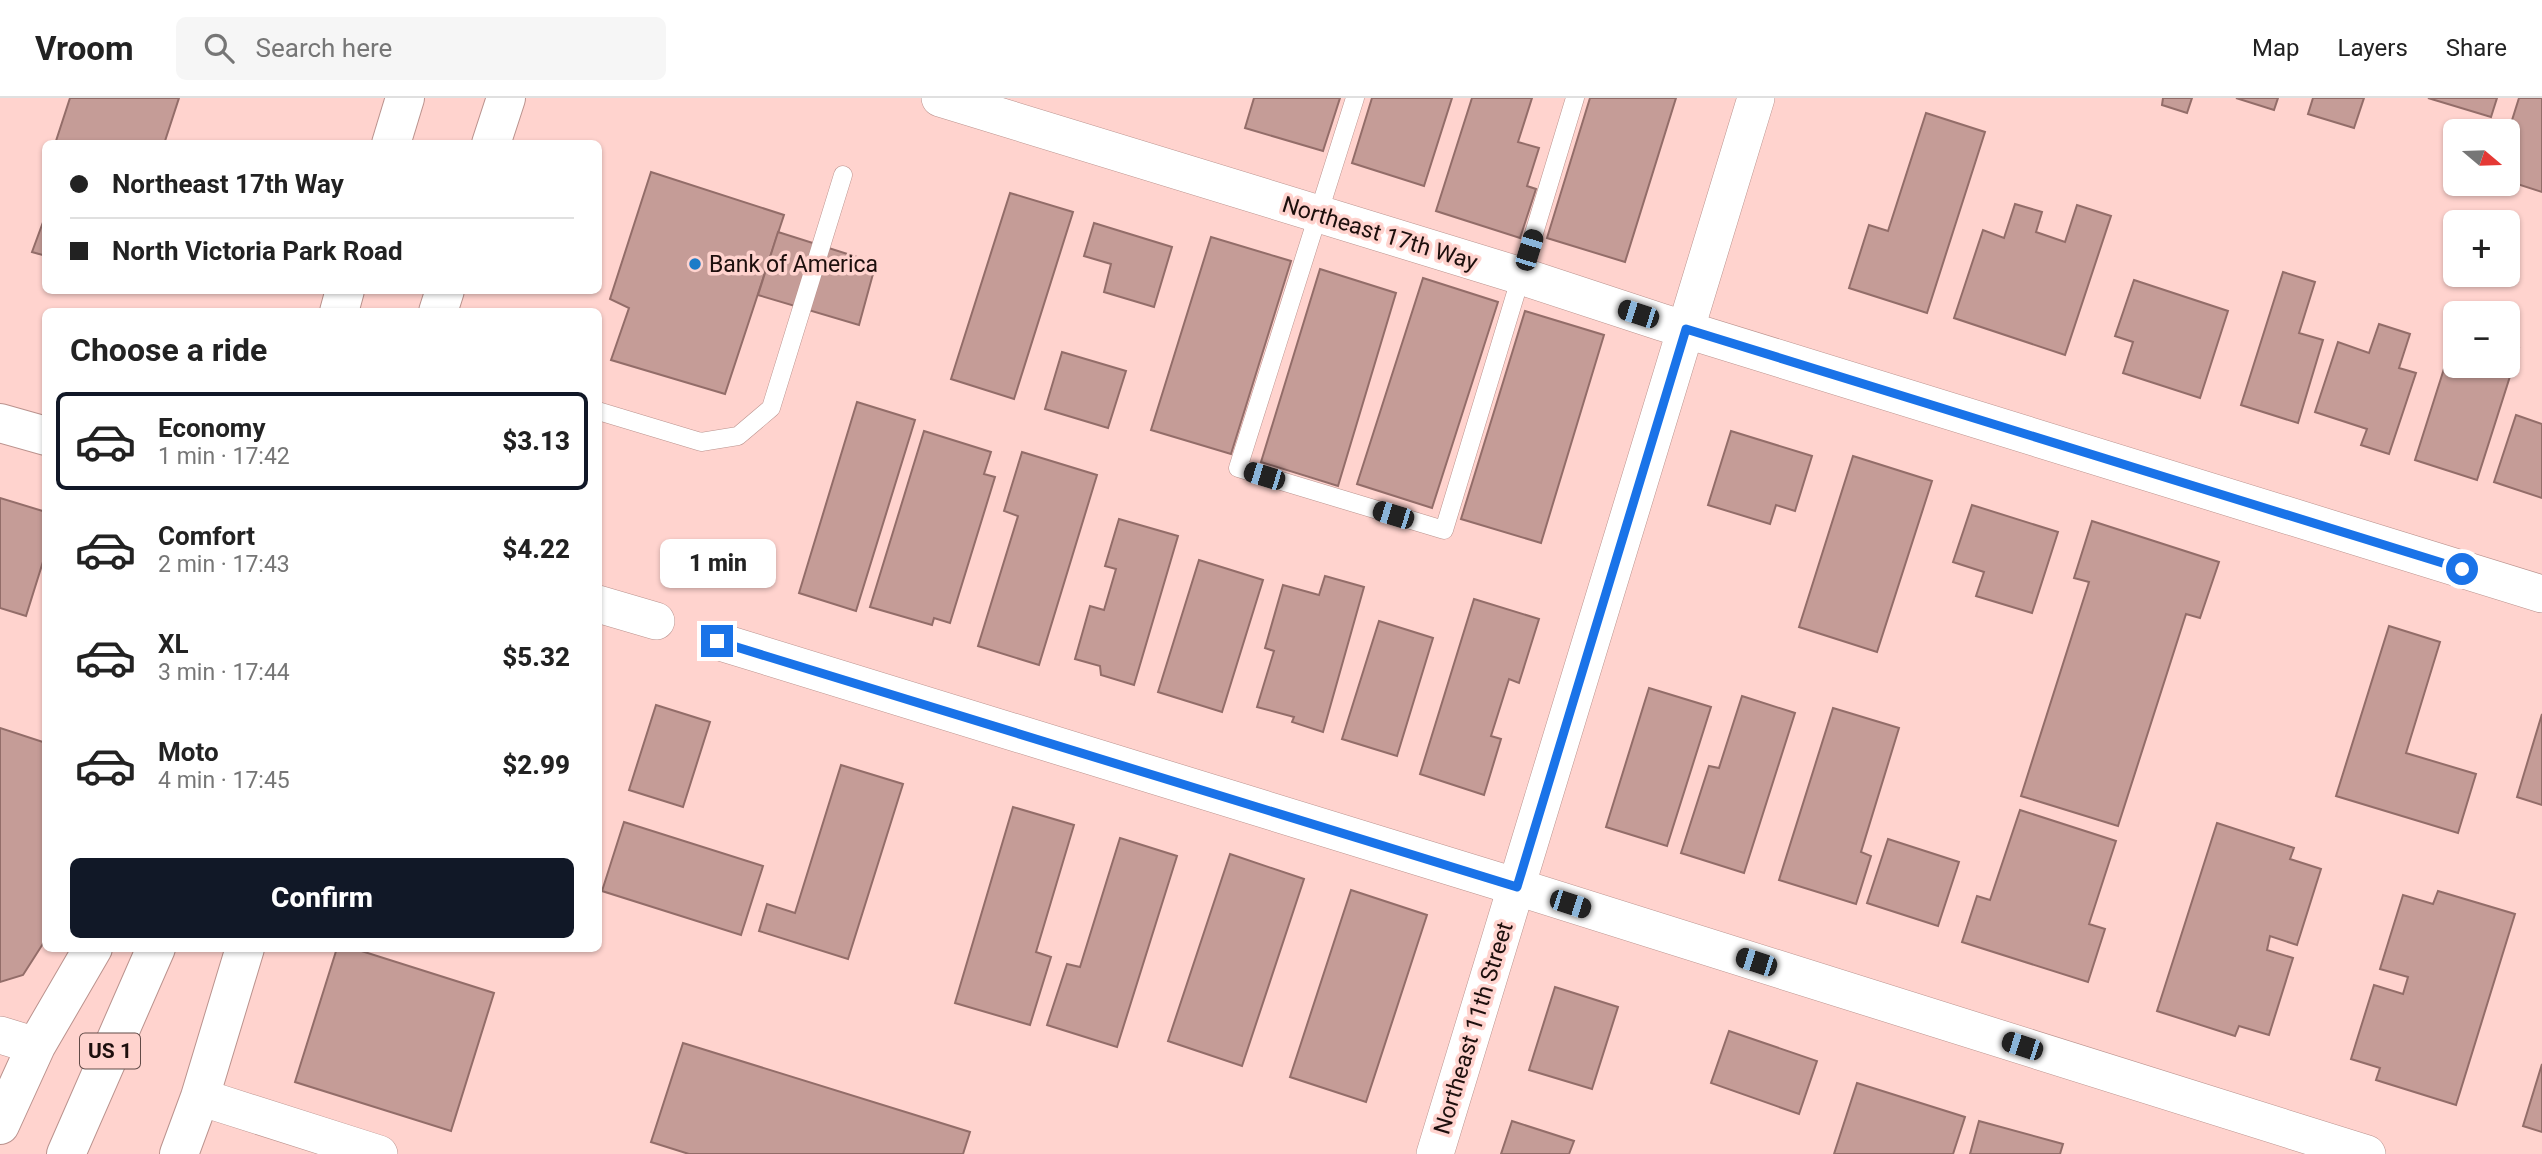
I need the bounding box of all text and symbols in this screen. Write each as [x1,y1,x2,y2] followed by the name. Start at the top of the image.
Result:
[176,17,666,80] search box
[35,29,134,68] text: Vroom
[200,29,238,67] icon: search
[256,33,392,63] text: Search here
[2252,34,2300,62] text: Map
[2338,34,2408,62] text: Layers
[2446,34,2507,62] text: Share
[2443,119,2520,196] north arrow
[2443,119,2520,378] map controls
[112,169,344,199] text: Northeast 17th Way
[1279,191,1481,276] street label: Northeast 17th Way
[2443,210,2520,287] button: +
[1513,227,1546,273] car
[112,236,403,266] text: North Victoria Park Road
[709,251,878,278] place label: Bank of America
[687,256,703,272] marker: Bank of America
[1615,298,1662,330] car
[2443,301,2520,378] button: −
[70,331,267,369] text: Choose a ride
[74,410,137,473] icon: car
[158,413,265,443] text: Economy
[502,426,570,456] text: $3.13
[158,443,290,470] text: 1 min · 17:42
[1241,460,1288,492] car
[1370,499,1417,531] car
[74,518,137,581] icon: car
[158,521,255,551] text: Comfort
[502,534,570,564] text: $4.22
[659,540,775,588] callout: 1 min
[689,550,747,577] text: 1 min
[158,551,290,578] text: 2 min · 17:43
[2446,553,2478,585] route start
[701,625,733,657] route end
[74,626,137,689] icon: car
[158,629,189,659] text: XL
[502,642,570,672] text: $5.32
[158,659,290,686] text: 3 min · 17:44
[74,734,137,797] icon: car
[158,737,219,767] text: Moto
[502,750,570,780] text: $2.99
[158,767,290,794] text: 4 min · 17:45
[70,858,574,938] button: Confirm
[1547,888,1594,920] car
[1428,919,1519,1137] street label: Northeast 11th Street
[1733,946,1780,978] car
[1999,1030,2046,1062] car
[80,1034,140,1068] road number: US 1

